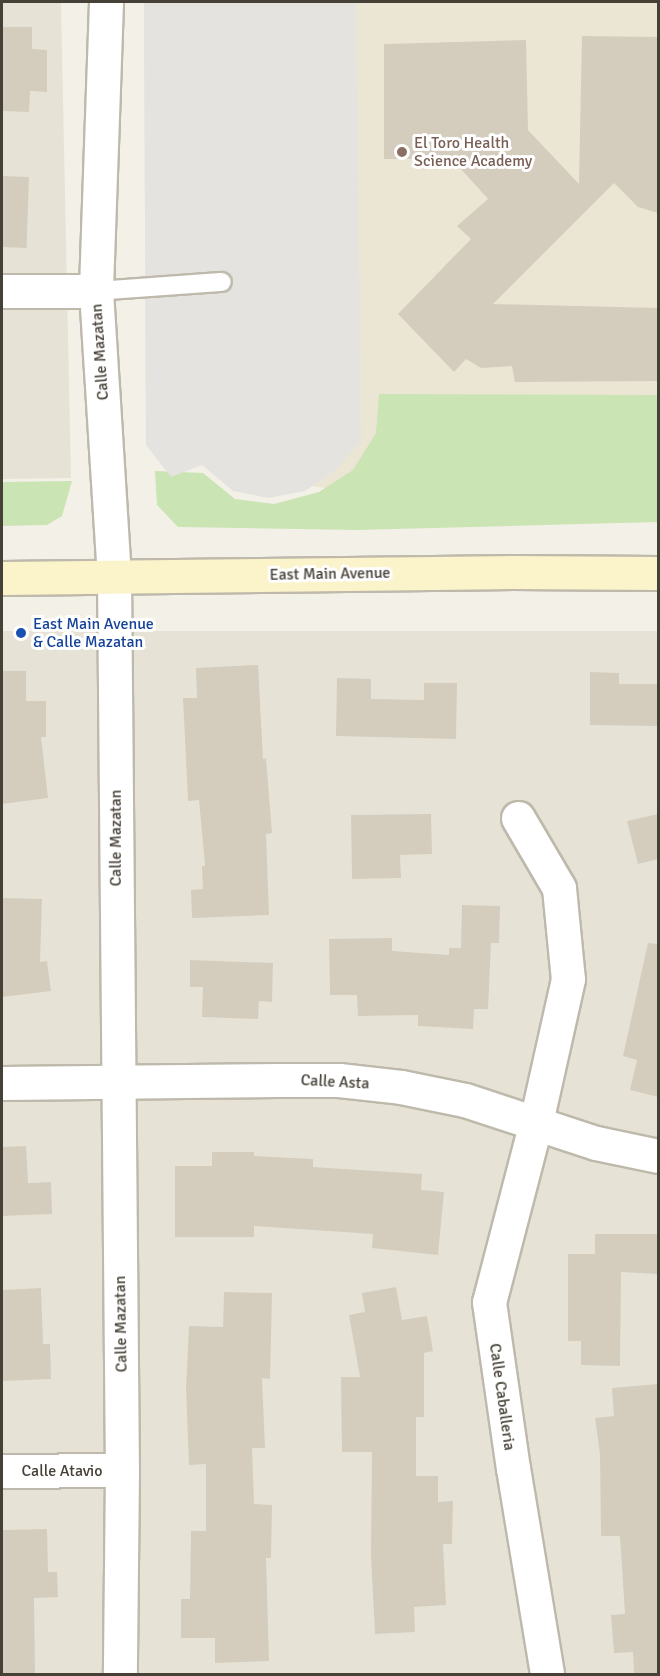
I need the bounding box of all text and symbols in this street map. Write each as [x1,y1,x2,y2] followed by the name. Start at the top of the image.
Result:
[414,133,532,171] place label: El Toro Health Science Academy
[395,145,409,159] marker: El Toro Health Science Academy
[87,303,113,401] street label: Calle Mazatan
[269,563,391,585] street label: East Main Avenue
[33,614,154,652] place label: East Main Avenue & Calle Mazatan
[14,626,28,640] marker: East Main Avenue & Calle Mazatan
[106,790,126,886] street label: Calle Mazatan
[300,1071,370,1093] street label: Calle Asta
[111,1275,131,1373] street label: Calle Mazatan
[485,1342,519,1452] street label: Calle Caballeria
[22,1461,102,1481] street label: Calle Atavio

